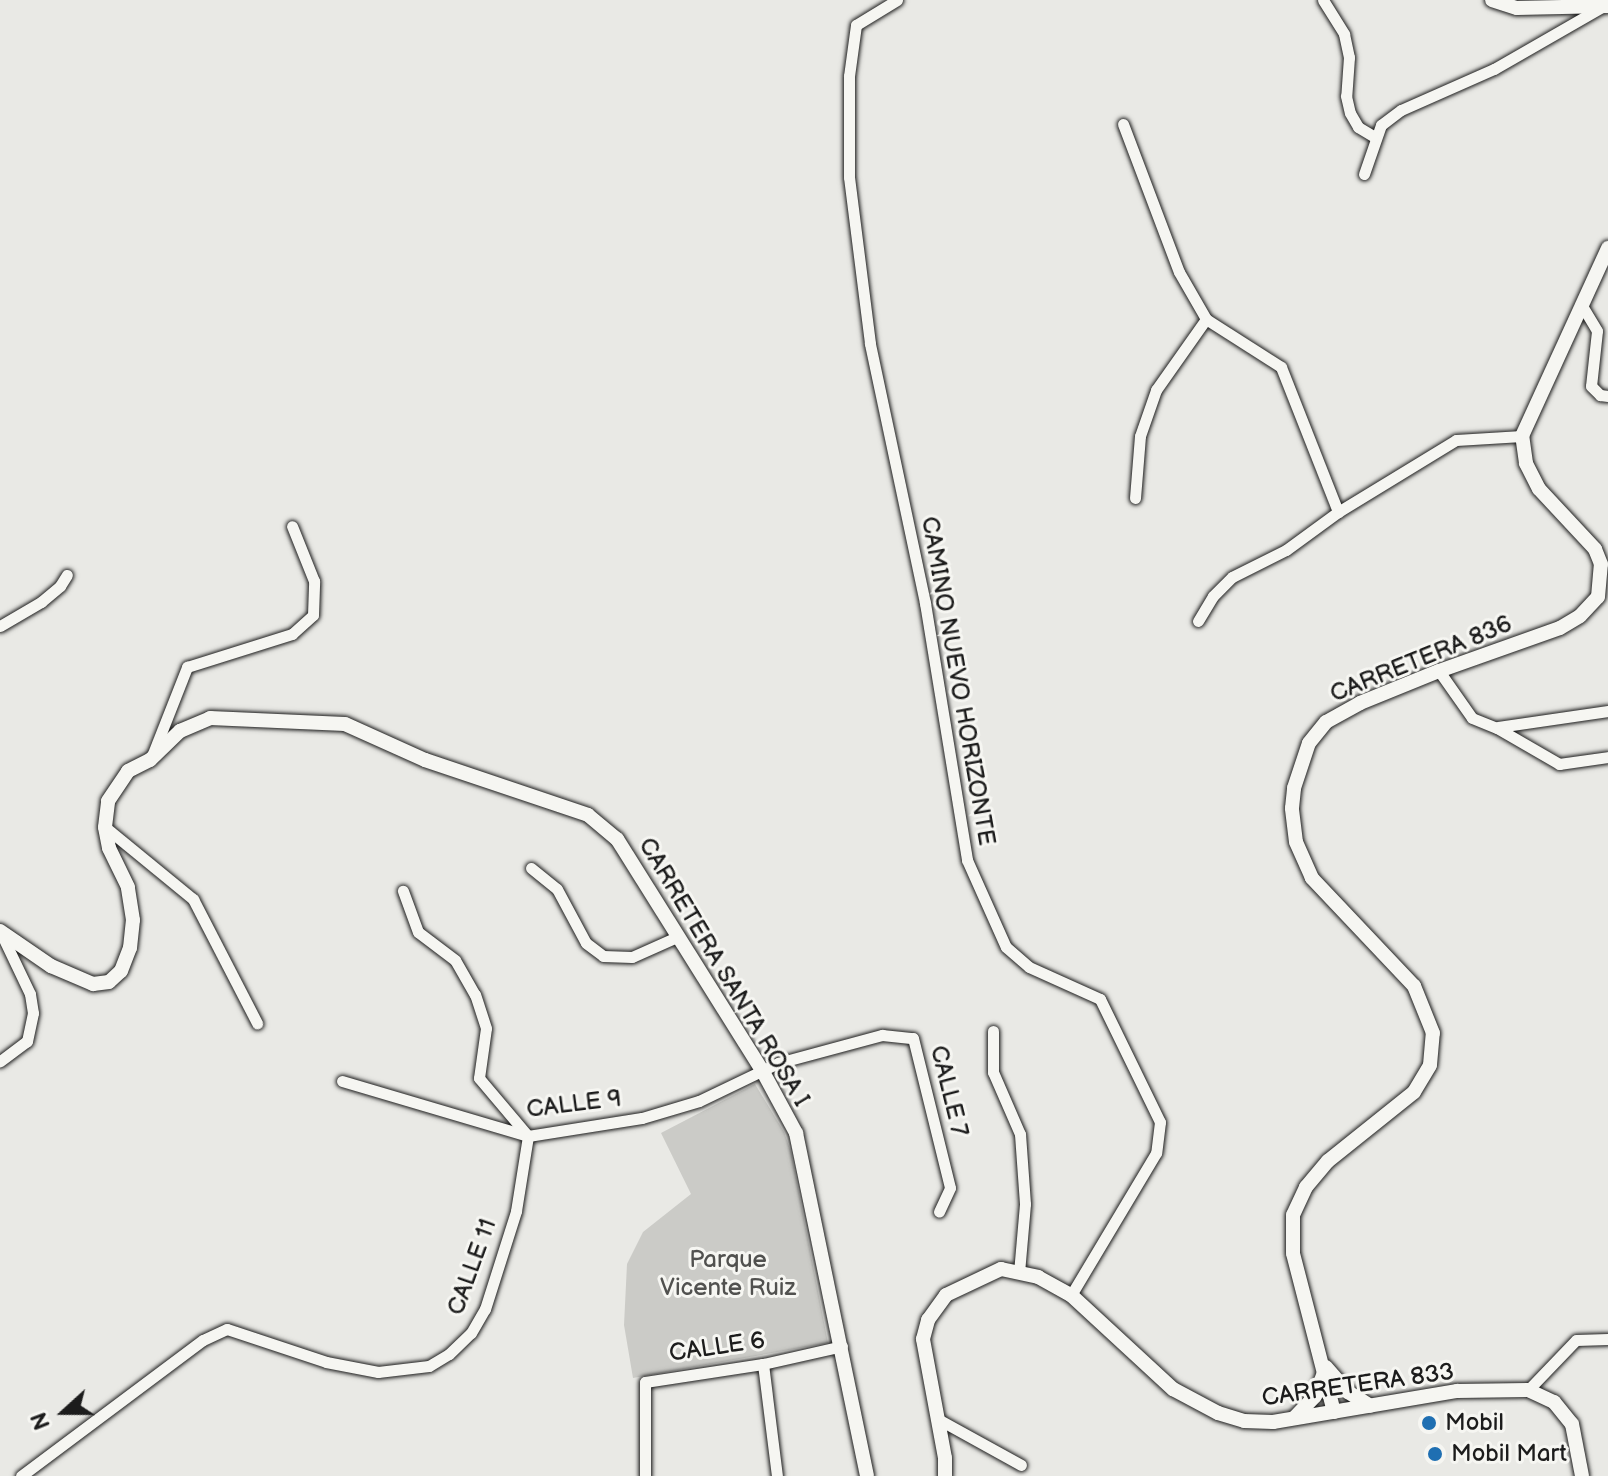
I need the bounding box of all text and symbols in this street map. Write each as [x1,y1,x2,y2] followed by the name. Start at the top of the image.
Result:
[915,514,1001,848] street label: CAMINO NUEVO HORIZONTE
[1326,609,1516,709] street label: CARRETERA 836
[632,832,816,1112] street label: CARRETERA SANTA ROSA I
[924,1042,974,1140] street label: CALLE 7
[525,1084,623,1124] street label: CALLE 9
[441,1215,503,1319] street label: CALLE 11
[660,1246,796,1302] park label: Parque Vicente Ruiz
[667,1326,767,1368] street label: CALLE 6
[1260,1357,1456,1413] street label: CARRETERA 833
[24,1372,104,1452] north arrow
[26,1408,57,1433] text: N
[1445,1409,1504,1437] place label: Mobil
[1420,1414,1438,1432] marker: Mobil
[1451,1440,1567,1468] place label: Mobil Mart
[1426,1445,1444,1463] marker: Mobil Mart

